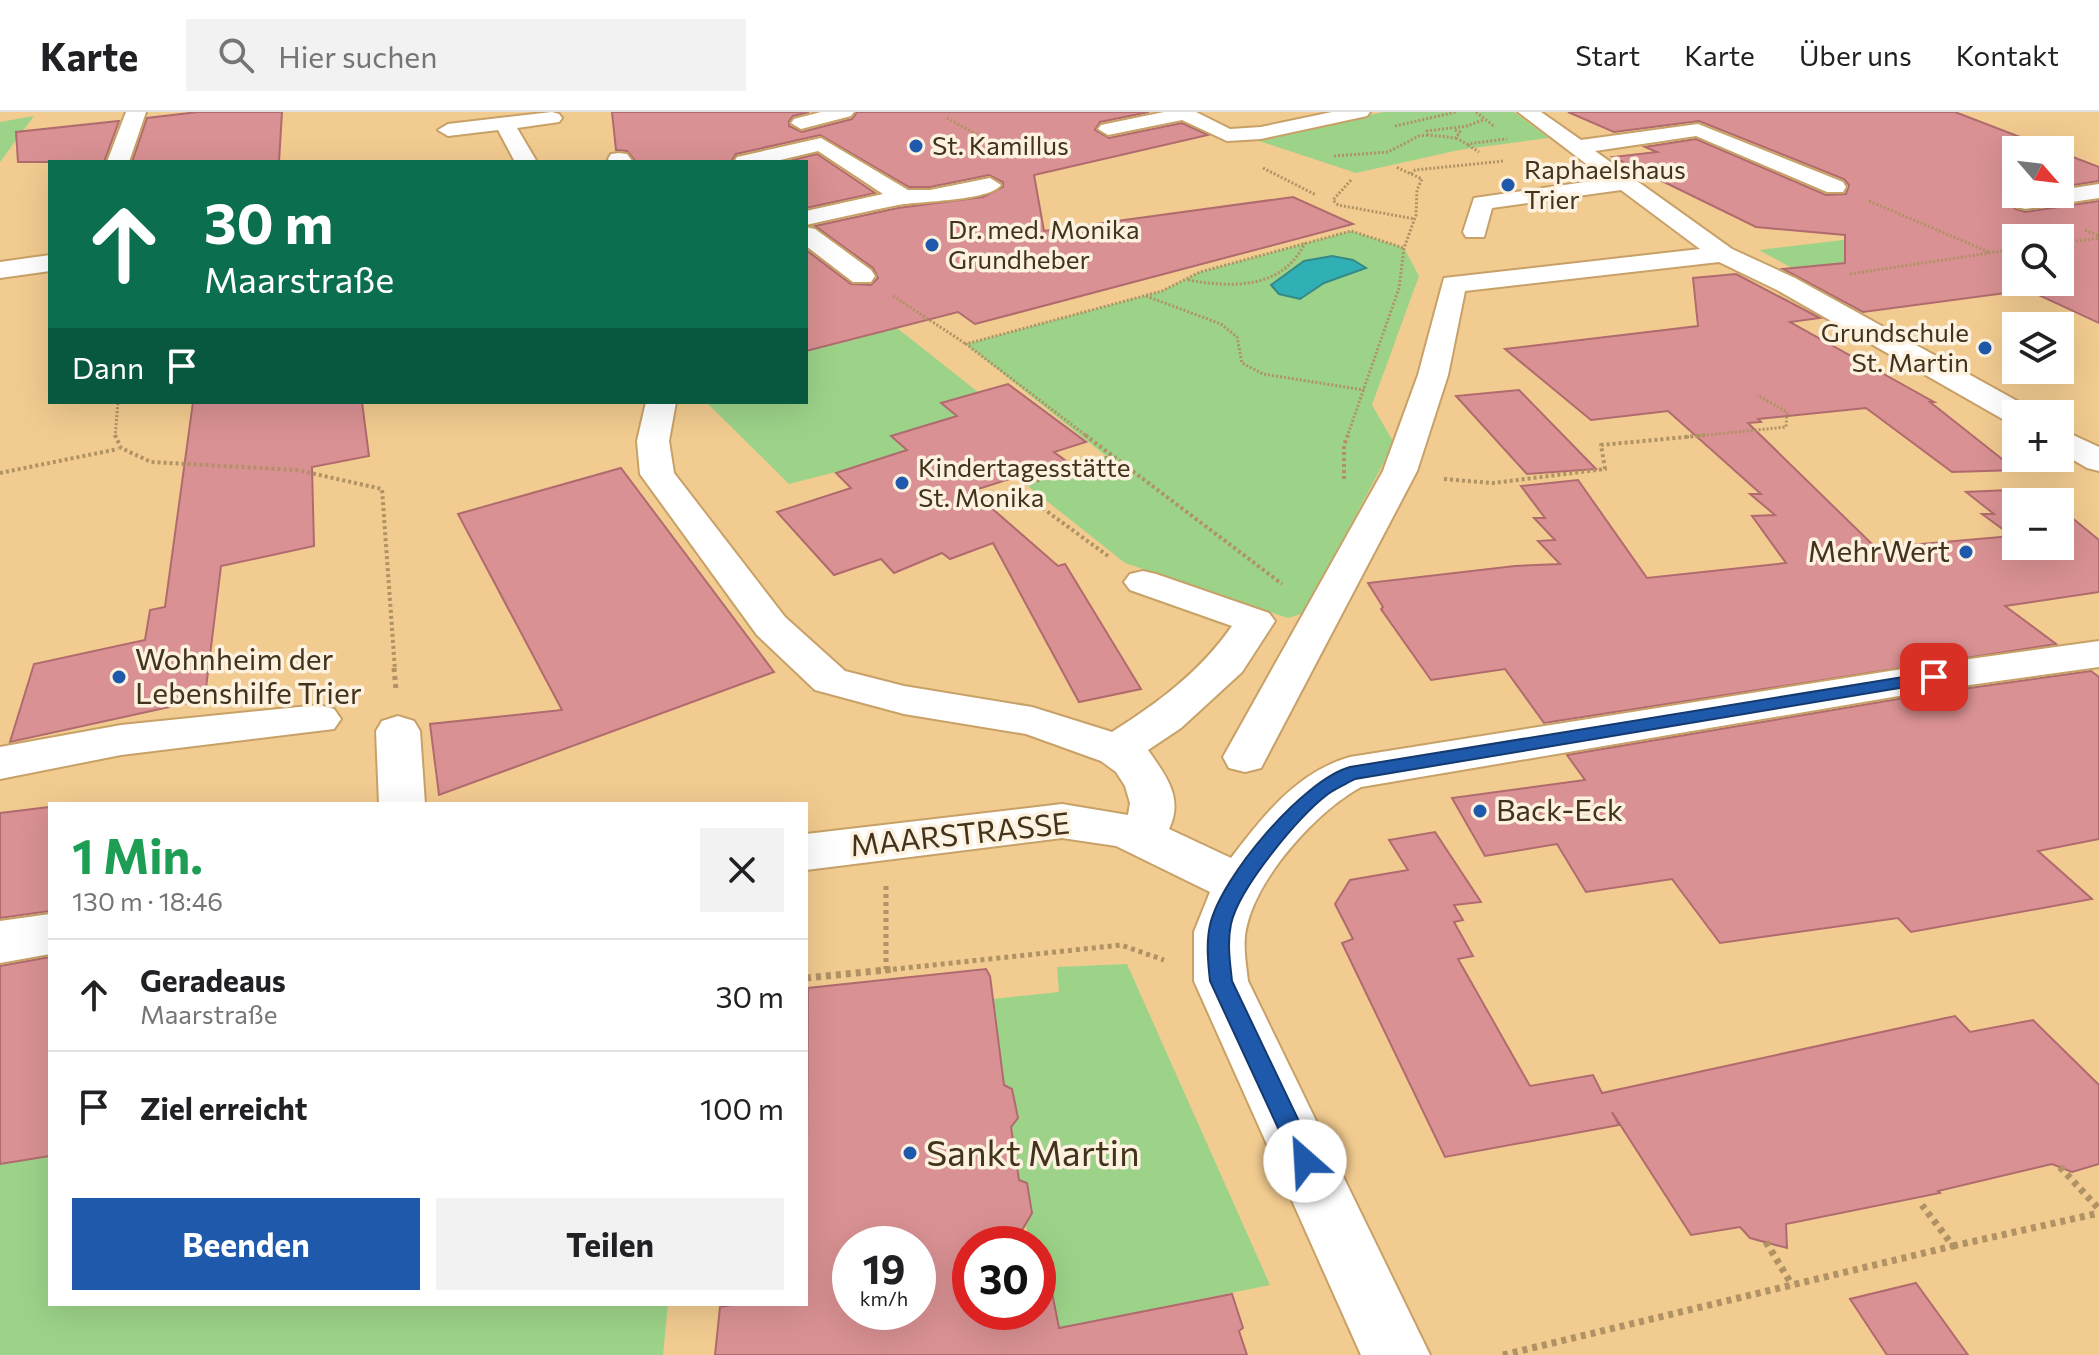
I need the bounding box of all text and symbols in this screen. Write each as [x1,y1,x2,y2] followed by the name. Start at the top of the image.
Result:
[186,19,746,91] search box
[40,32,138,79] text: Karte
[214,33,258,77] icon: search
[278,37,437,74] text: Hier suchen
[1575,38,1640,72] text: Start
[1684,38,1755,72] text: Karte
[1799,38,1912,72] text: Über uns
[1956,38,2059,72] text: Kontakt
[932,129,1069,160] place label: St. Kamillus
[2002,136,2074,208] north arrow
[2002,136,2074,560] map controls
[907,137,925,155] marker: St. Kamillus
[1524,153,1686,214] place label: Raphaelshaus Trier
[1499,176,1517,194] marker: Raphaelshaus Trier
[204,187,333,256] text: 30 m
[72,192,176,296] icon: ahead
[948,213,1140,274] place label: Dr. med. Monika Grundheber
[2002,224,2074,296] button: search
[923,236,941,254] marker: Dr. med. Monika Grundheber
[204,256,394,300] text: Maarstraße
[2002,312,2074,384] button: layers
[1821,316,1969,377] place label: Grundschule St. Martin
[1976,339,1994,357] marker: Grundschule St. Martin
[160,344,204,388] icon: arrive
[72,348,144,385] text: Dann
[2002,400,2074,472] button: +
[918,451,1131,512] place label: Kindertagesstätte St. Monika
[893,474,911,492] marker: Kindertagesstätte St. Monika
[2002,488,2074,560] button: −
[1808,531,1950,568] place label: MehrWert
[1957,543,1975,561] marker: MehrWert
[135,639,362,710] place label: Wohnheim der Lebenshilfe Trier
[1900,643,1968,711] pin
[1912,655,1956,699] icon: arrive
[110,668,128,686] marker: Wohnheim der Lebenshilfe Trier
[1496,790,1623,827] place label: Back-Eck
[1471,802,1489,820] marker: Back-Eck
[848,803,1071,862] street label: MAARSTRASSE
[72,825,203,884] text: 1 Min.
[700,828,784,912] button: close
[72,885,223,916] text: 130 m · 18:46
[140,961,286,998] text: Geradeaus
[72,973,116,1017] icon: ahead
[715,977,784,1014] text: 30 m
[140,998,277,1029] text: Maarstraße
[72,1085,116,1129] icon: arrive
[140,1089,308,1126] text: Ziel erreicht
[700,1089,784,1126] text: 100 m
[1263,1119,1347,1203] position arrow
[926,1129,1140,1173] place label: Sankt Martin
[901,1144,919,1162] marker: Sankt Martin
[72,1198,420,1290] button: Beenden
[436,1198,784,1290] button: Teilen
[952,1226,1056,1330] speed limit sign: 30
[863,1243,905,1292] text: 19
[860,1286,908,1310] text: km/h

